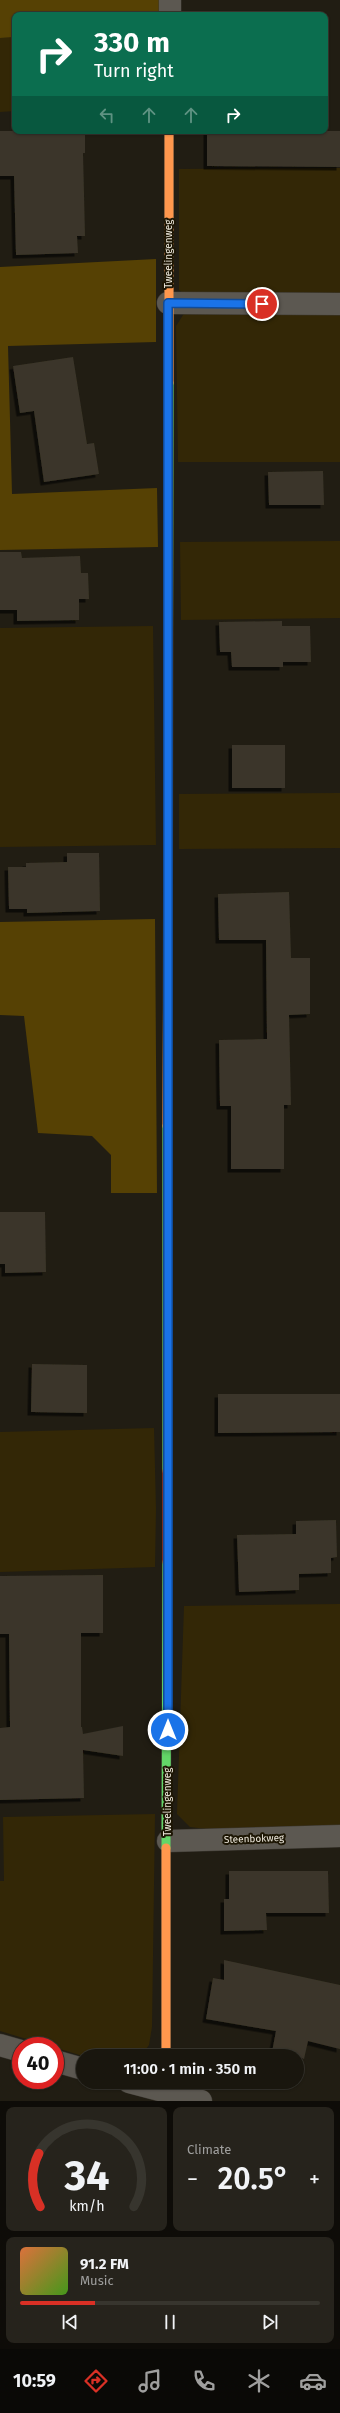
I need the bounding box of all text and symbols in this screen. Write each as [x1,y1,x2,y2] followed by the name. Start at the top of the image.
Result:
[94,26,170,59] text: 330 m
[28,28,80,80] icon: right
[94,60,174,82] text: Turn right
[96,104,118,126] icon: left
[138,104,160,126] icon: ahead
[180,104,202,126] icon: ahead
[222,104,244,126] icon: right
[163,219,175,288] street label: Tweelingenweg
[245,287,279,321] pin
[251,293,273,315] icon: arrive
[147,1709,189,1751] position arrow
[162,1767,174,1836] street label: Tweelingenweg
[224,1832,285,1846] street label: Steenbokweg
[12,2037,64,2089] speed limit sign: 40
[123,2060,257,2078] text: 11:00 · 1 min · 350 m
[187,2142,231,2157] text: Climate
[63,2151,109,2201] text: 34
[218,2161,289,2197] text: 20.5°
[187,2166,198,2193] text: −
[309,2166,320,2193] text: +
[69,2198,104,2215] text: km/h
[80,2255,129,2273] text: 91.2 FM
[80,2273,114,2288] text: Music
[59,2311,81,2333] icon: previous
[159,2311,181,2333] icon: pause
[259,2311,281,2333] icon: next
[82,2367,110,2395] icon: directions
[136,2367,164,2395] icon: music
[190,2367,218,2395] icon: phone
[245,2367,273,2395] icon: climate
[299,2367,327,2395] icon: car
[13,2370,56,2392] text: 10:59

